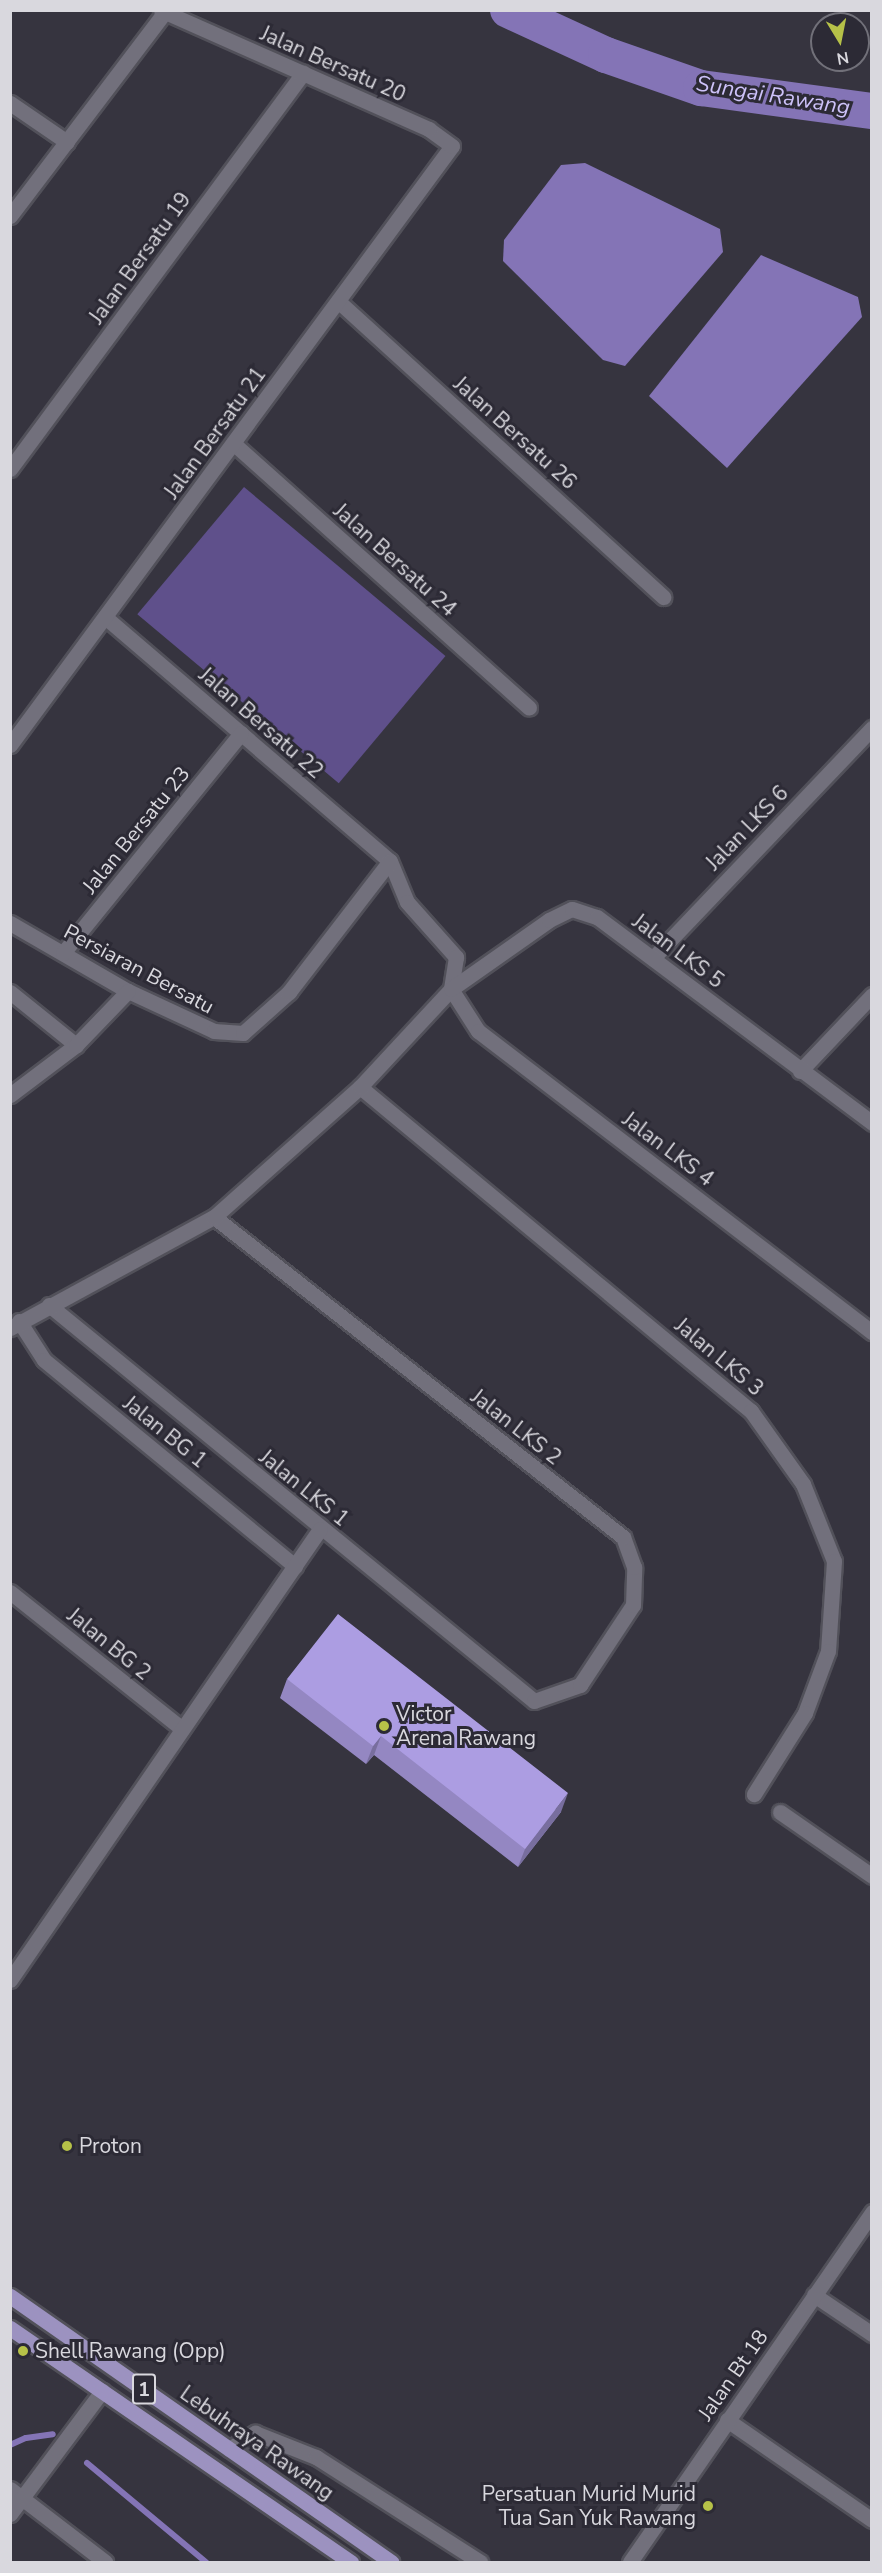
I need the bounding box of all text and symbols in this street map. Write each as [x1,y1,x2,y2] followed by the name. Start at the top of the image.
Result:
[810,12,870,72] north arrow
[256,21,410,107] street label: Jalan Bersatu 20
[835,46,851,70] text: N
[694,71,852,121] water label: Sungai Rawang
[84,187,196,329] street label: Jalan Bersatu 19
[159,362,271,504] street label: Jalan Bersatu 21
[448,371,582,495] street label: Jalan Bersatu 26
[328,498,462,622] street label: Jalan Bersatu 24
[194,662,328,784] street label: Jalan Bersatu 22
[77,761,195,899] street label: Jalan Bersatu 23
[701,781,793,875] street label: Jalan LKS 6
[627,909,729,993] street label: Jalan LKS 5
[60,919,218,1019] street label: Persiaran Bersatu
[617,1107,719,1191] street label: Jalan LKS 4
[670,1313,768,1401] street label: Jalan LKS 3
[466,1384,566,1470] street label: Jalan LKS 2
[118,1391,212,1473] street label: Jalan BG 1
[254,1444,354,1532] street label: Jalan LKS 1
[62,1603,156,1685] street label: Jalan BG 2
[396,1701,536,1751] place label: Victor Arena Rawang
[377,1719,391,1733] marker: Victor Arena Rawang
[79,2133,142,2159] place label: Proton
[60,2139,74,2153] marker: Proton
[693,2325,773,2425] street label: Jalan Bt 18
[35,2338,226,2364] place label: Shell Rawang (Opp)
[16,2344,30,2358] marker: Shell Rawang (Opp)
[132,2372,156,2406] road number: 1
[175,2381,339,2505] street label: Lebuhraya Rawang
[482,2481,696,2531] place label: Persatuan Murid Murid Tua San Yuk Rawang
[701,2499,715,2513] marker: Persatuan Murid Murid Tua San Yuk Rawang

